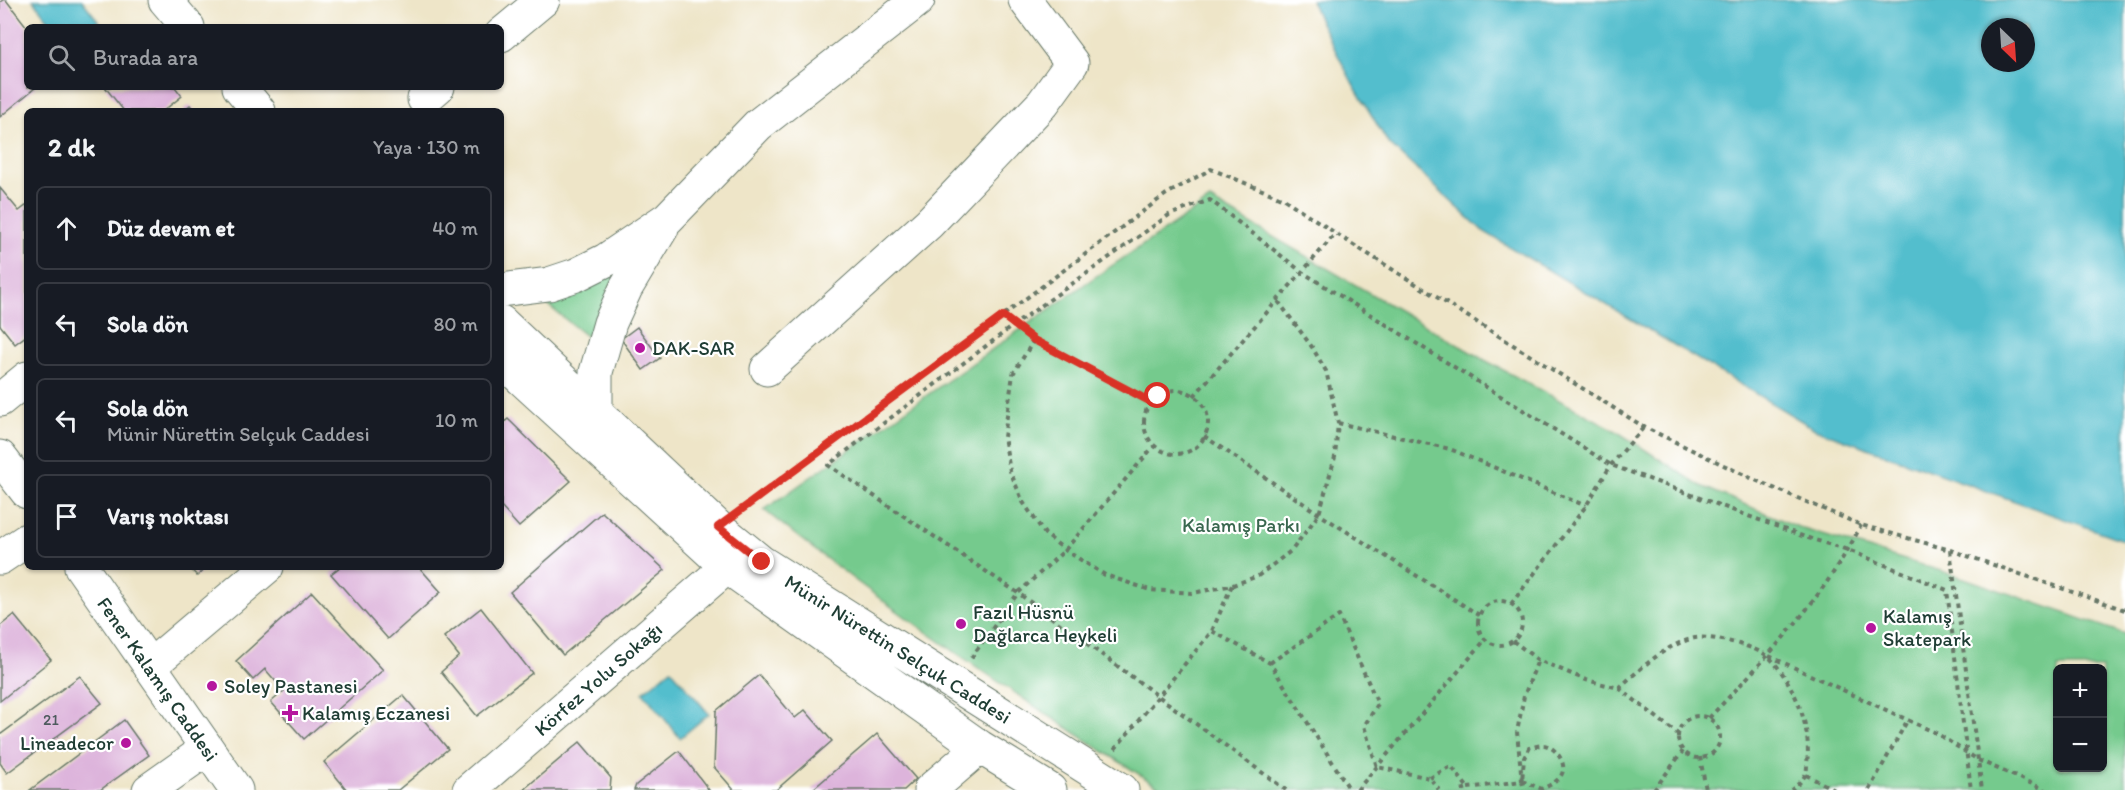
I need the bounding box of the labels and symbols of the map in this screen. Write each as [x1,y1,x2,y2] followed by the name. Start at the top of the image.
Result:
[1981,18,2035,72] north arrow
[652,336,735,360] place label: DAK-SAR
[633,341,647,355] marker: DAK-SAR
[1144,382,1170,408] route start
[1182,513,1300,537] park label: Kalamış Parkı
[748,548,774,574] route end
[780,569,1016,729] street label: Münir Nürettin Selçuk Caddesi
[92,592,224,766] street label: Fener Kalamış Caddesi
[973,600,1117,647] place label: Fazıl Hüsnü Dağlarca Heykeli
[1883,604,1971,651] place label: Kalamış Skatepark
[529,617,667,741] street label: Körfez Yolu Sokağı
[954,617,968,631] marker: Fazıl Hüsnü Dağlarca Heykeli
[1864,621,1878,635] marker: Kalamış Skatepark
[224,674,358,698] place label: Soley Pastanesi
[205,679,219,693] marker: Soley Pastanesi
[302,701,450,725] place label: Kalamış Eczanesi
[283,706,297,720] marker: Kalamış Eczanesi
[43,710,59,729] house number: 21
[20,731,114,755] place label: Lineadecor
[119,736,133,750] marker: Lineadecor

